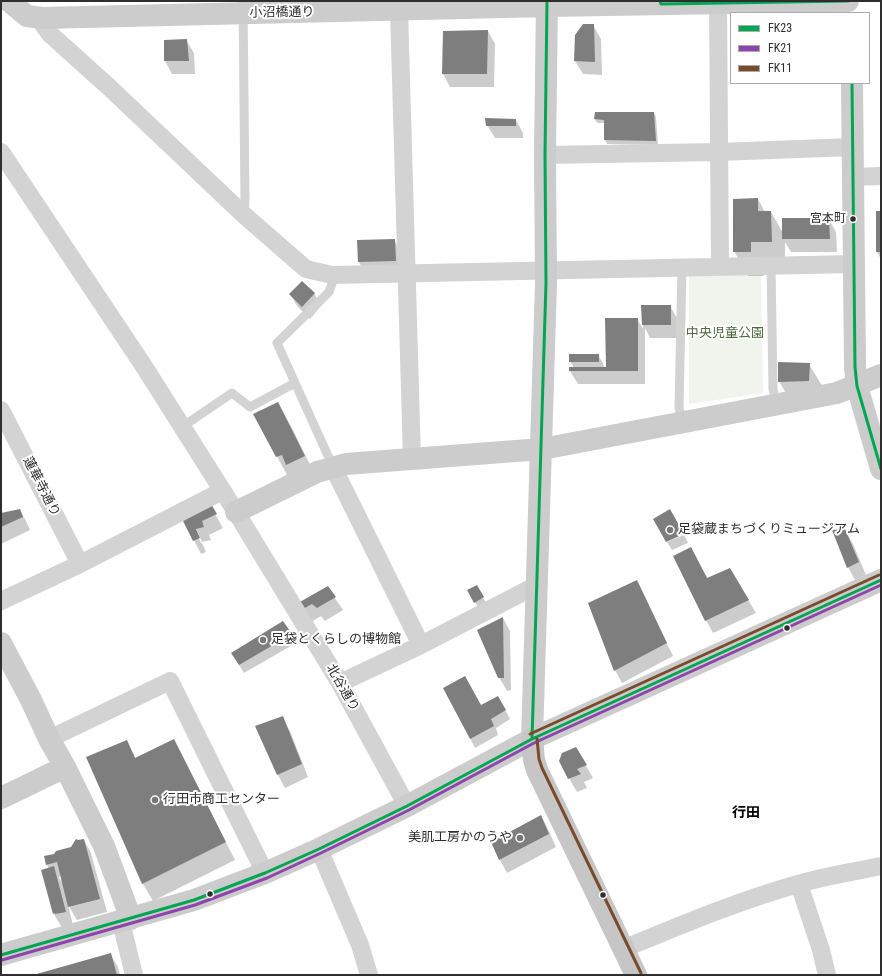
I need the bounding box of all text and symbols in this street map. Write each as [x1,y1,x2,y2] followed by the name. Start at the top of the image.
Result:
[249,5,315,21] street label: 小沼橋通り
[730,12,870,84] legend
[768,21,792,35] text: FK23
[768,41,792,55] text: FK21
[768,61,792,75] text: FK11
[810,212,846,226] place label: 宮本町
[848,214,858,224] marker: 宮本町
[686,326,764,342] park label: 中央児童公園
[19,455,63,519] street label: 蓮華寺通り
[678,522,860,538] place label: 足袋蔵まちづくりミュージアム
[665,525,675,535] marker: 足袋蔵まちづくりミュージアム
[782,623,792,633] unlabelled marker
[271,632,401,648] place label: 足袋とくらしの博物館
[258,635,268,645] marker: 足袋とくらしの博物館
[322,662,362,714] street label: 北谷通り
[163,792,280,808] place label: 行田市商工センター
[150,795,160,805] marker: 行田市商工センター
[732,805,760,821] district label: 行田
[408,830,512,846] place label: 美肌工房かのうや
[515,833,525,843] marker: 美肌工房かのうや
[205,889,215,899] unlabelled marker
[598,890,608,900] unlabelled marker

